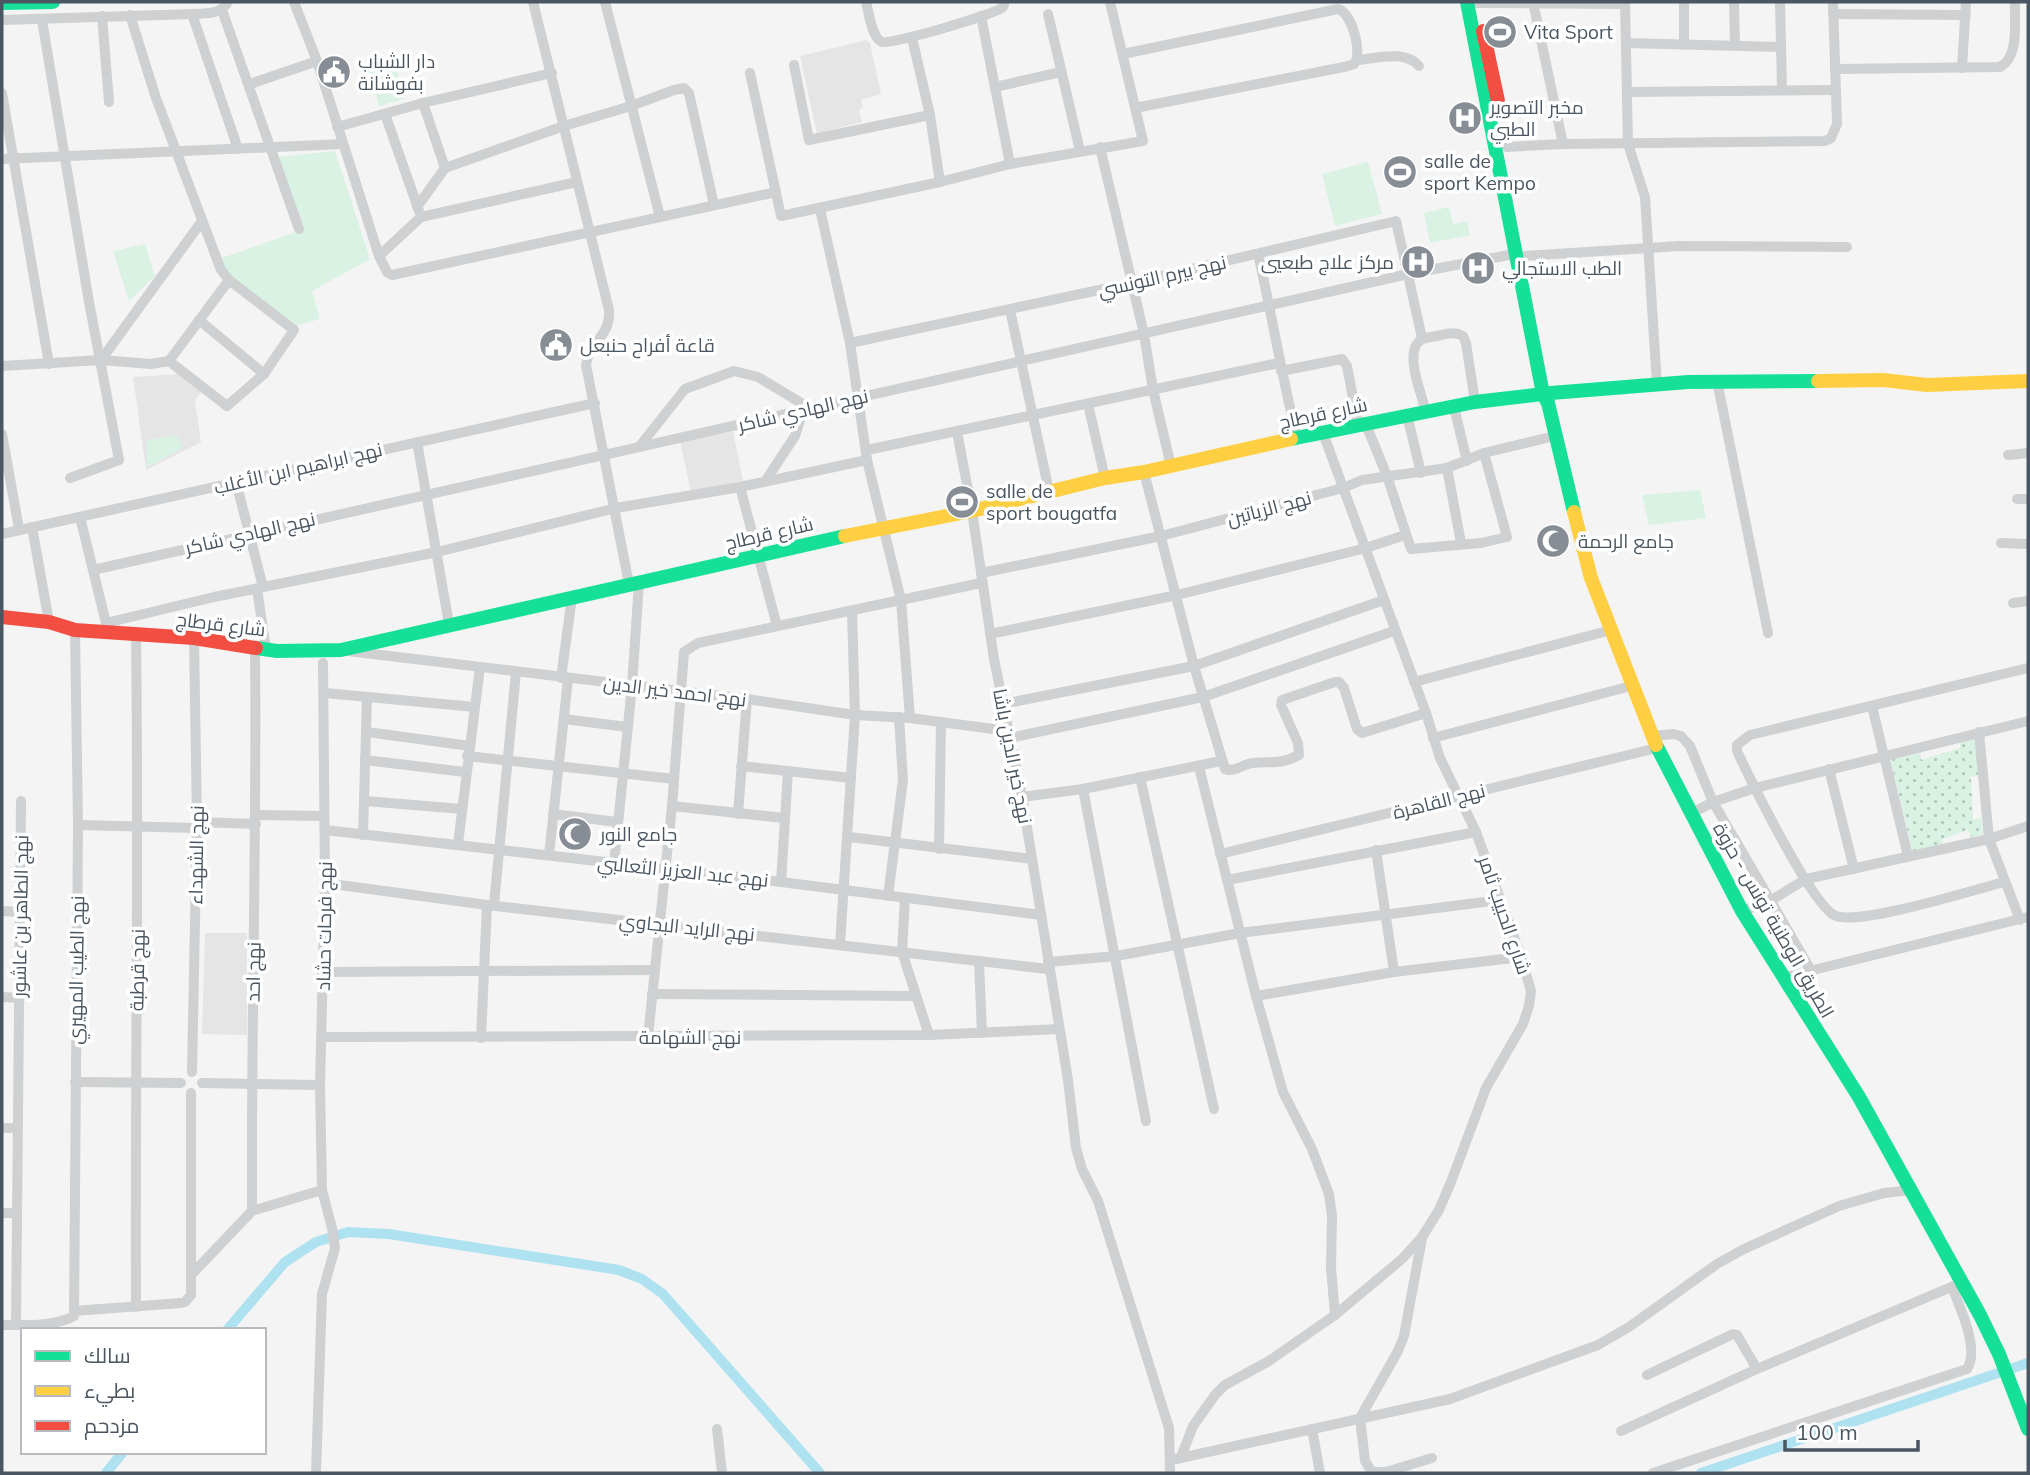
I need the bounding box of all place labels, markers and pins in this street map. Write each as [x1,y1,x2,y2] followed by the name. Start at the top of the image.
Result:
[1481,13,1519,51] sports icon: Vita Sport
[1524,20,1613,44] place label: Vita Sport
[358,49,435,95] place label: دار الشباب بفوشانة
[315,53,353,91] public building icon: دار الشباب بفوشانة
[1489,95,1584,144] place label: مخبر التصوير الطبي
[1446,99,1484,137] hospital icon: مخبر التصوير الطبي
[1424,149,1536,195] place label: salle de sport Kempo
[1381,153,1419,191] sports icon: salle de sport Kempo
[1399,243,1437,281] hospital icon: مركز علاج طبعيي
[1459,249,1497,287] hospital icon: الطب الاستجالي
[1261,250,1394,276] place label: مركز علاج طبعيي
[1502,256,1622,283] place label: الطب الاستجالي
[537,326,575,364] public building icon: قاعة أفراح حنبعل
[580,333,715,359] place label: قاعة أفراح حنبعل
[986,479,1117,525] place label: salle de sport bougatfa
[943,483,981,521] sports icon: salle de sport bougatfa
[1534,522,1572,560] mosque icon: جامع الرحمة
[1578,529,1674,555] place label: جامع الرحمة
[556,815,594,853] mosque icon: جامع النور
[599,822,677,848] place label: جامع النور

